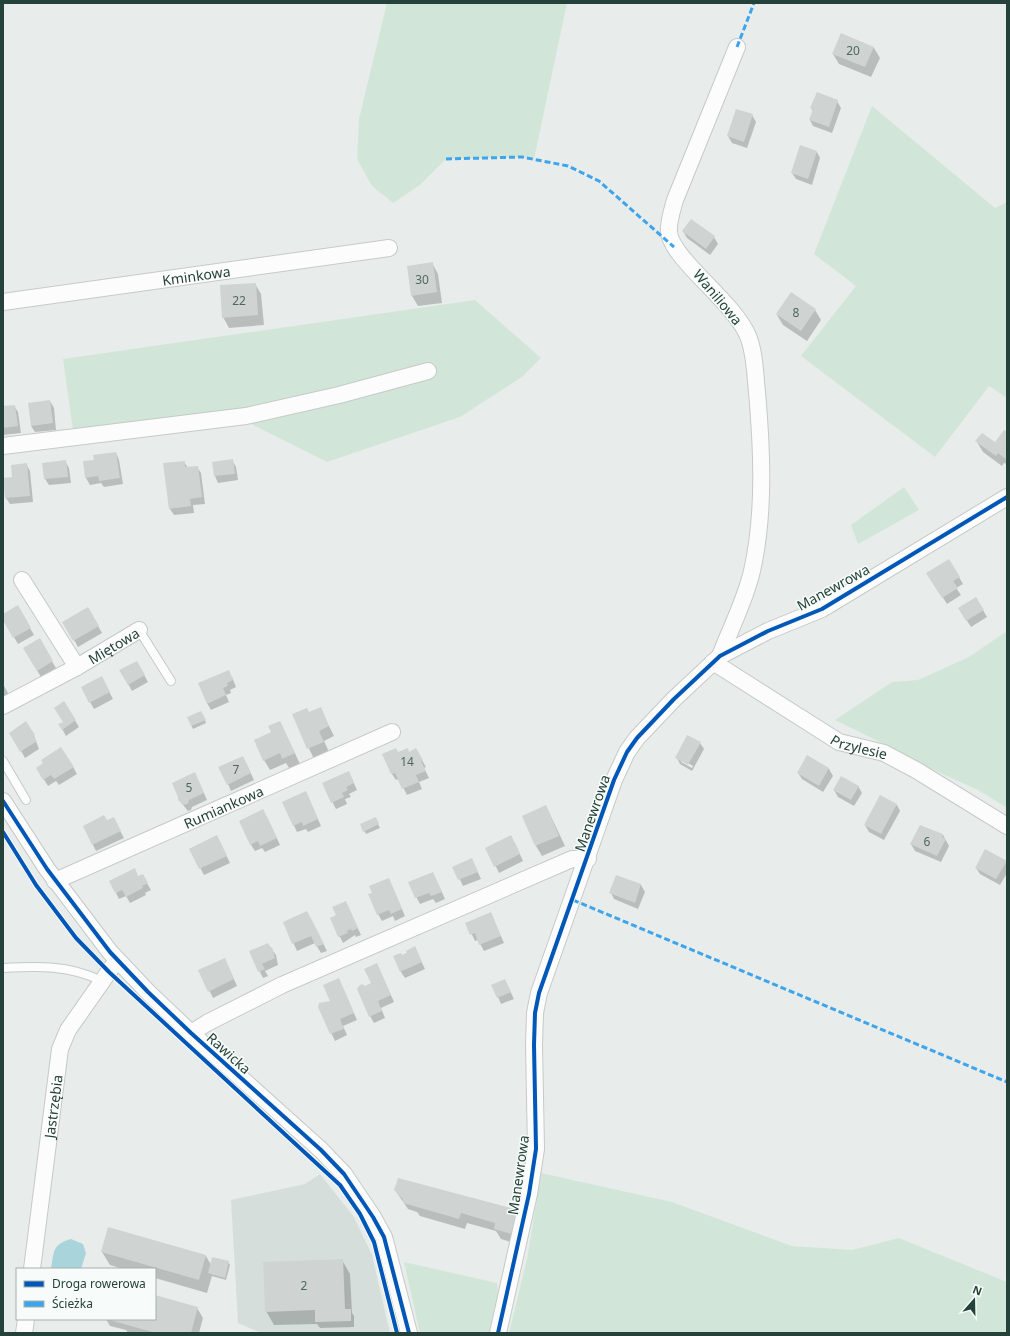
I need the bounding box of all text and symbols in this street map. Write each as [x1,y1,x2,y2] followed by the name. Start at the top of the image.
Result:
[846,42,860,59] house number: 20
[161,261,231,289] street label: Kminkowa
[689,265,747,329] street label: Waniliowa
[415,271,429,288] house number: 30
[232,292,246,309] house number: 22
[793,304,800,321] house number: 8
[793,559,873,615] street label: Manewrowa
[84,623,142,668] street label: Miętowa
[827,730,890,763] street label: Przylesie
[400,753,414,770] house number: 14
[233,761,240,778] house number: 7
[570,772,614,854] street label: Manewrowa
[186,779,193,796] house number: 5
[180,781,266,833] street label: Rumiankowa
[924,833,931,850] house number: 6
[203,1028,255,1078] street label: Rawicka
[39,1073,66,1141] street label: Jastrzębia
[503,1134,533,1216] street label: Manewrowa
[16,1268,156,1320] legend
[52,1275,146,1292] text: Droga rowerowa
[301,1277,308,1294] house number: 2
[954,1280,994,1320] north arrow
[971,1282,984,1299] text: N
[52,1295,93,1312] text: Ścieżka

